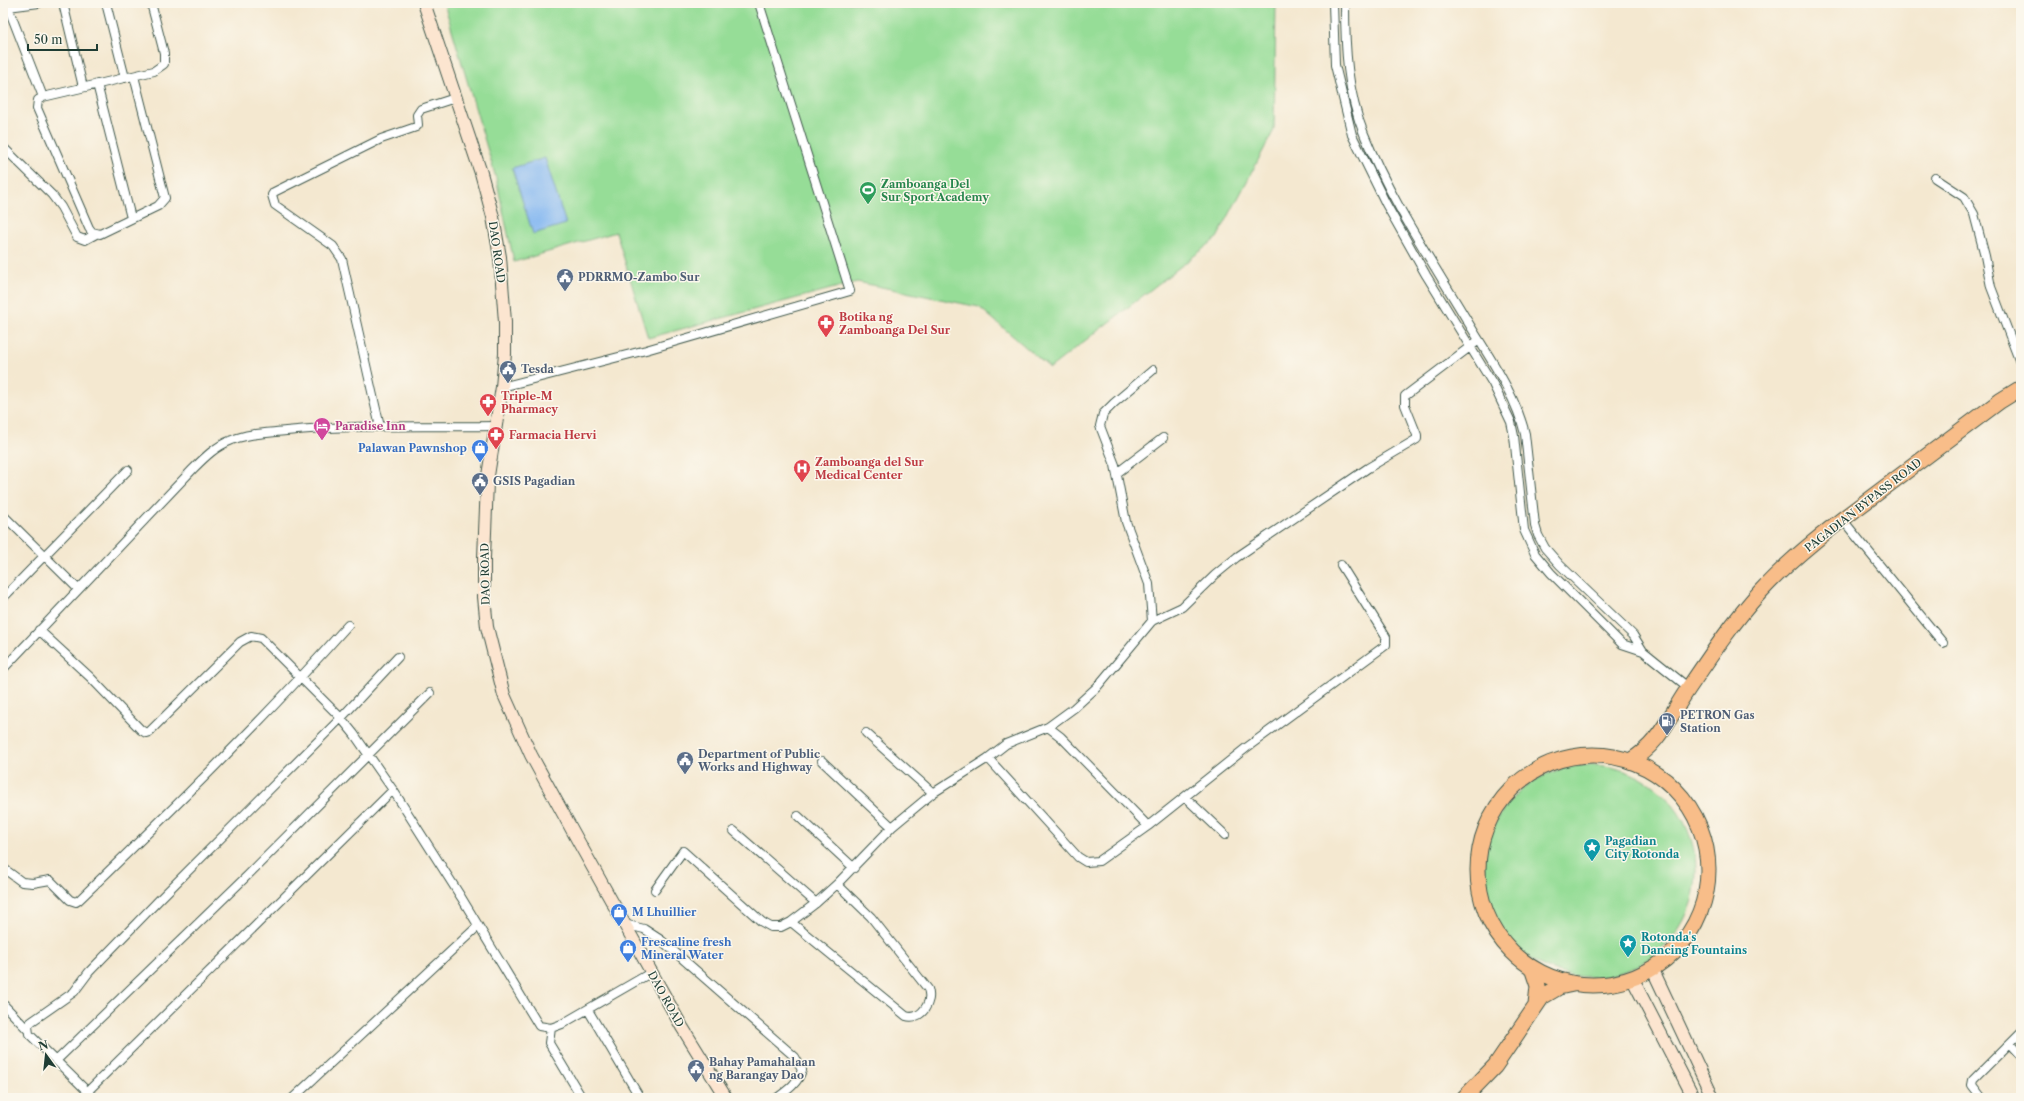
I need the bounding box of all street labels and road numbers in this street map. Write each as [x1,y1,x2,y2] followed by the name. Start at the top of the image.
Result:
[486,220,508,284] street label: DAO ROAD
[1802,455,1924,555] street label: PAGADIAN BYPASS ROAD
[477,543,493,605] street label: DAO ROAD
[645,968,687,1030] street label: DAO ROAD

